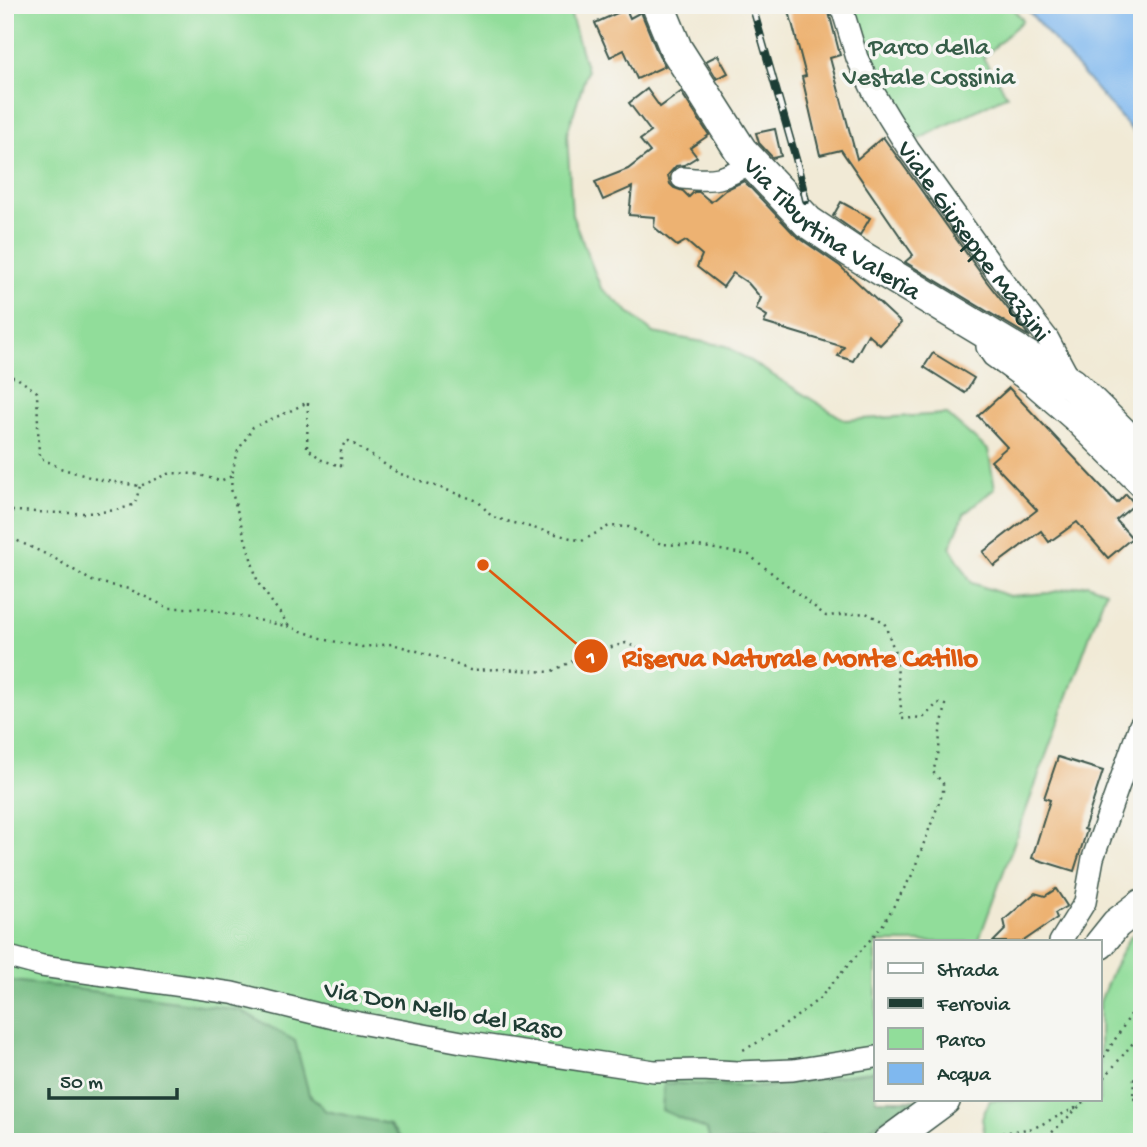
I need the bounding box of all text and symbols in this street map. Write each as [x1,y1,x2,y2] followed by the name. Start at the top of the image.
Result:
[842,34,1017,95] park label: Parco della Vestale Cossinia
[887,136,1055,350] street label: Viale Giuseppe Mazzini
[734,151,927,310] street label: Via Tiburtina Valeria
[573,631,992,680] callout: Riserva Naturale Monte Catillo
[621,644,978,677] text: Riserva Naturale Monte Catillo
[586,647,595,672] text: 1
[874,940,1102,1102] legend
[937,960,1000,985] text: Strada
[320,976,565,1049] street label: Via Don Nello del Raso
[936,994,1011,1019] text: Ferrovia
[936,1030,986,1055] text: Parco
[49,1056,177,1100] scale bar
[937,1064,992,1089] text: Acqua
[60,1072,103,1097] text: 50 m

